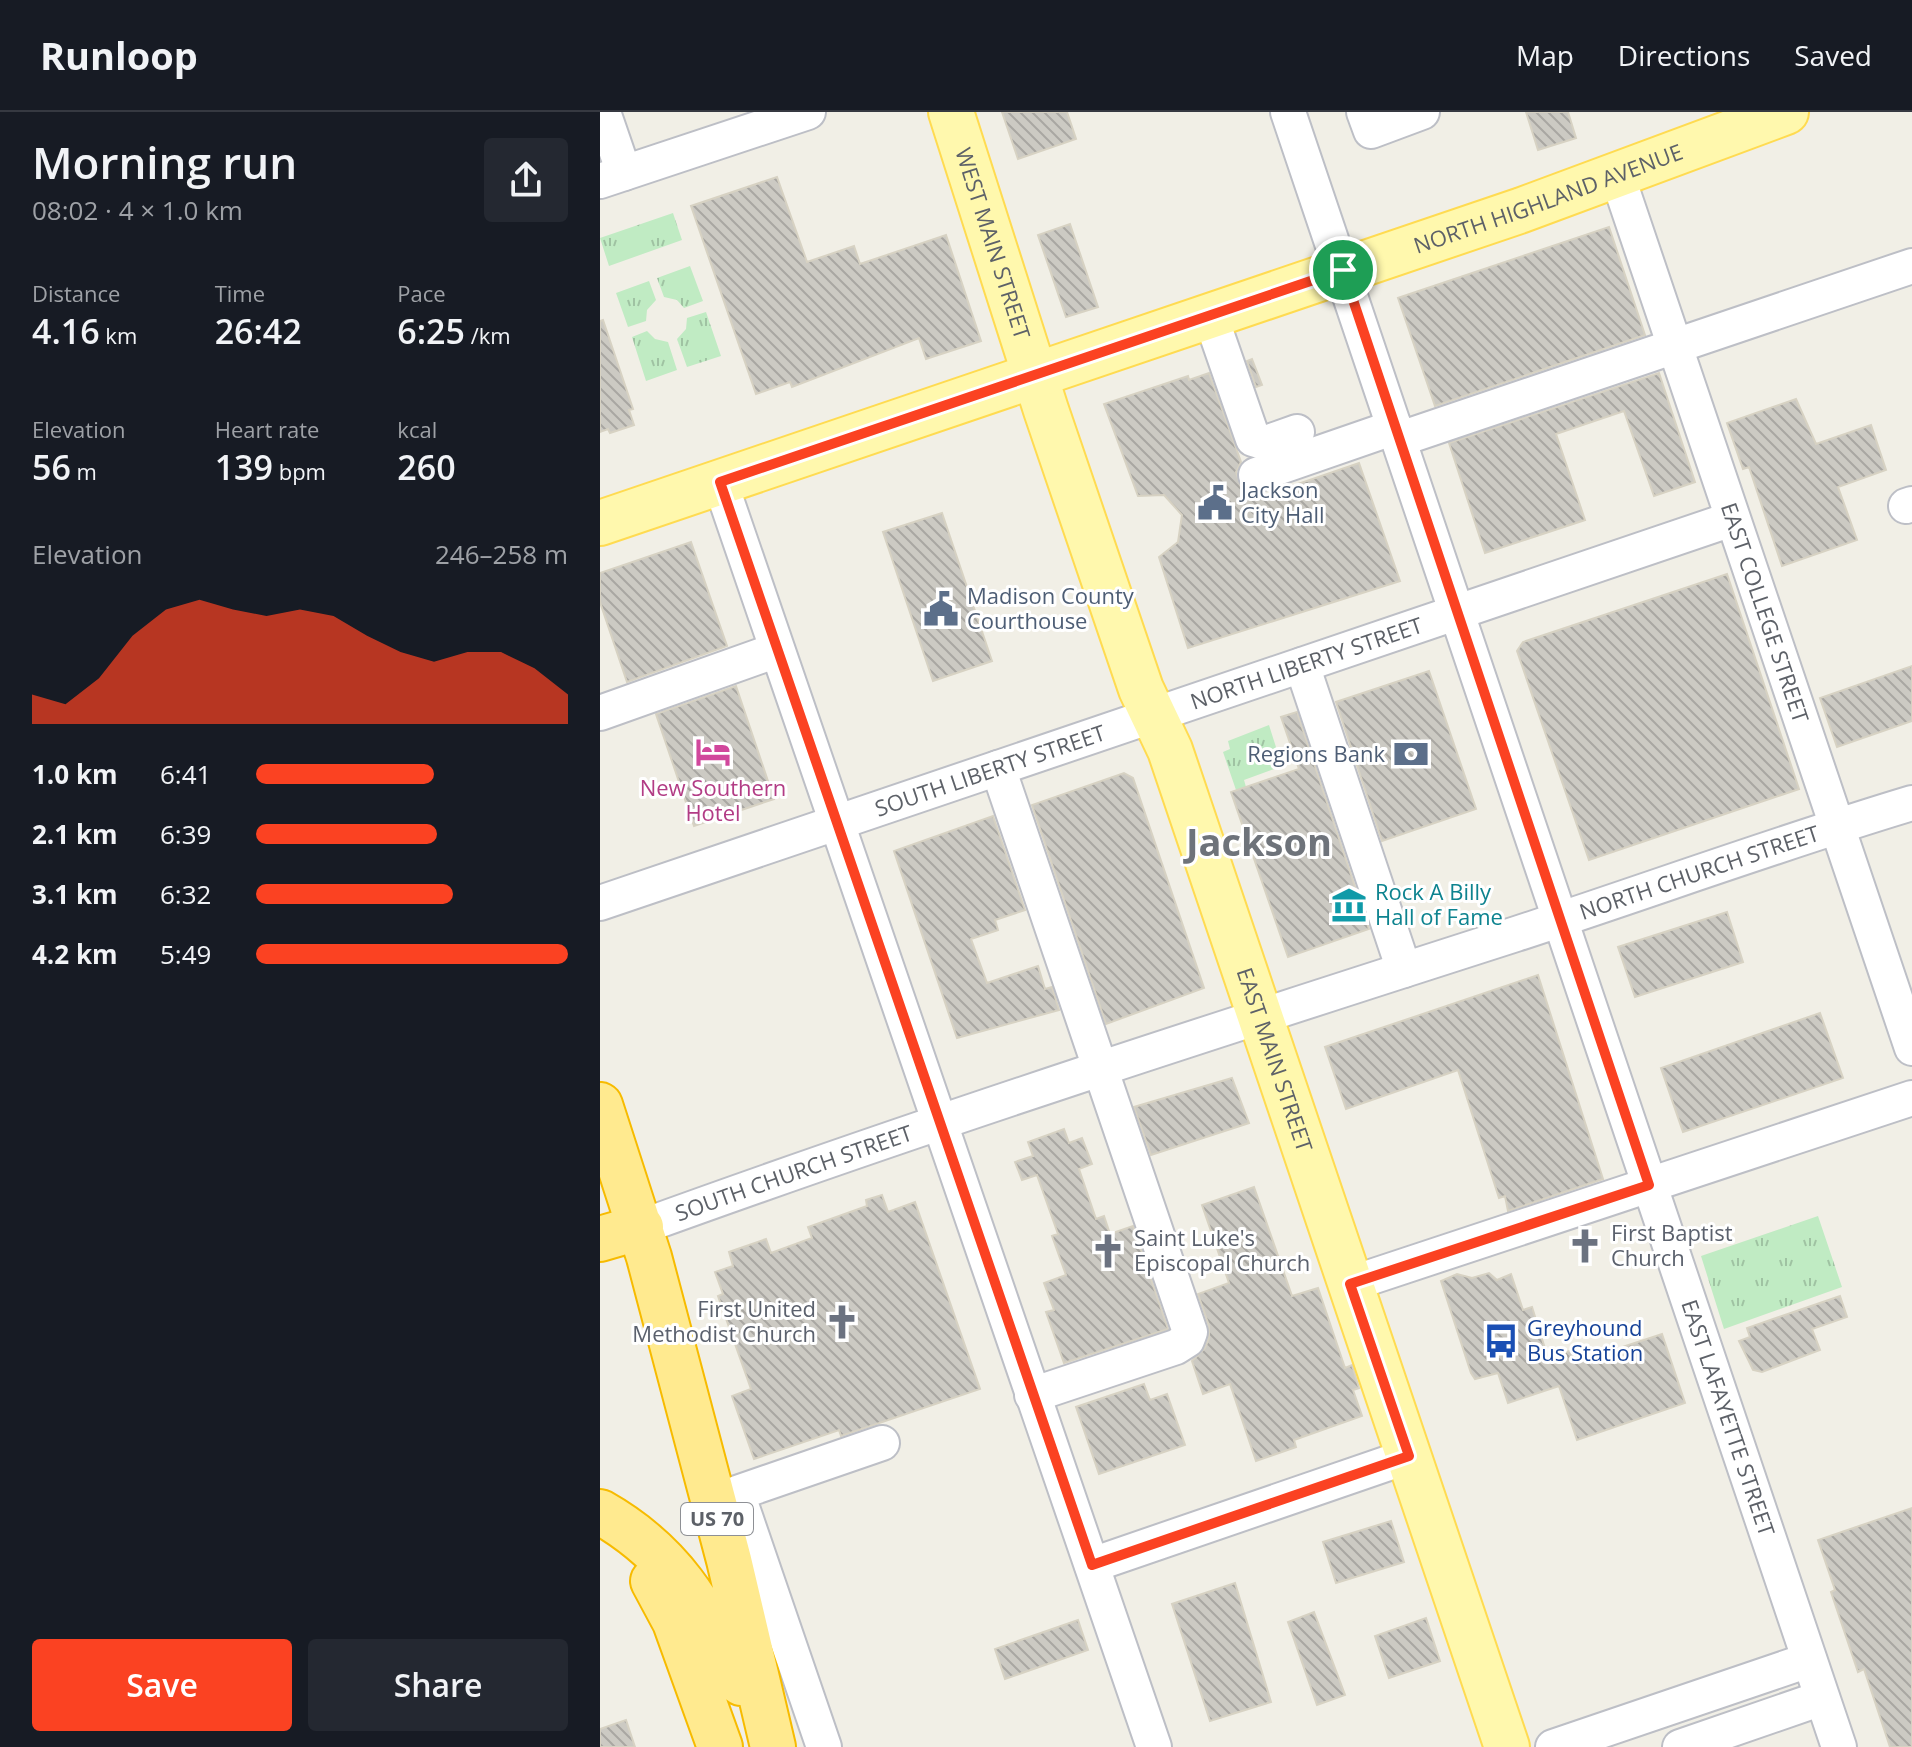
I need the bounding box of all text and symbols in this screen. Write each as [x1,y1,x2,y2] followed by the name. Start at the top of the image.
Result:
[40,29,198,81] text: Runloop
[1516,36,1574,74] text: Map
[1618,36,1750,74] text: Directions
[1794,36,1872,74] text: Saved
[32,132,297,192] text: Morning run
[1409,136,1686,260] street label: NORTH HIGHLAND AVENUE
[484,138,568,222] button: share
[949,144,1038,343] street label: WEST MAIN STREET
[32,192,243,228] text: 08:02 · 4 × 1.0 km
[1309,236,1377,304] pin
[1321,248,1365,292] icon: arrive
[32,278,120,308] text: Distance
[215,278,265,308] text: Time
[397,278,446,308] text: Pace
[32,308,100,354] text: 4.16
[215,308,302,354] text: 26:42
[397,308,465,354] text: 6:25
[100,320,137,350] text: km
[465,320,511,350] text: /km
[32,414,125,444] text: Elevation
[215,414,319,444] text: Heart rate
[397,414,437,444] text: kcal
[32,444,71,490] text: 56
[215,444,273,490] text: 139
[397,444,456,490] text: 260
[71,456,97,486] text: m
[273,456,326,486] text: bpm
[1239,474,1325,529] place label: Jackson City Hall
[1196,484,1234,522] public building icon: Jackson City Hall
[1715,498,1817,726] street label: EAST COLLEGE STREET
[32,536,142,572] text: Elevation
[435,536,568,572] text: 246–258 m
[967,580,1135,635] place label: Madison County Courthouse
[922,590,960,628] public building icon: Madison County Courthouse
[1186,609,1426,716] street label: NORTH LIBERTY STREET
[871,717,1109,823] street label: SOUTH LIBERTY STREET
[694,733,732,771] hotel icon: New Southern Hotel
[1392,735,1430,773] bank icon: Regions Bank
[1247,738,1385,768] place label: Regions Bank
[32,756,118,792] text: 1.0 km
[160,756,211,792] text: 6:41
[640,772,786,827] place label: New Southern Hotel
[1183,815,1332,867] district label: Jackson
[32,816,118,852] text: 2.1 km
[160,816,211,852] text: 6:39
[1575,817,1823,926] street label: NORTH CHURCH STREET
[32,876,118,912] text: 3.1 km
[160,876,211,912] text: 6:32
[1375,876,1503,931] place label: Rock A Billy Hall of Fame
[1330,886,1368,924] museum icon: Rock A Billy Hall of Fame
[32,936,118,972] text: 4.2 km
[160,936,211,972] text: 5:49
[1231,963,1321,1155] street label: EAST MAIN STREET
[671,1117,916,1227] street label: SOUTH CHURCH STREET
[1611,1217,1733,1272] place label: First Baptist Church
[1134,1222,1310,1277] place label: Saint Luke's Episcopal Church
[1566,1227,1604,1265] church icon: First Baptist Church
[1089,1232,1127,1270] church icon: Saint Luke's Episcopal Church
[632,1293,816,1348] place label: First United Methodist Church
[1675,1295,1783,1540] street label: EAST LAFAYETTE STREET
[823,1303,861,1341] church icon: First United Methodist Church
[1527,1312,1643,1367] place label: Greyhound Bus Station
[1482,1322,1520,1360] bus stop icon: Greyhound Bus Station
[681,1503,753,1535] road number: US 70
[32,1639,292,1731] button: Save
[308,1639,568,1731] button: Share

